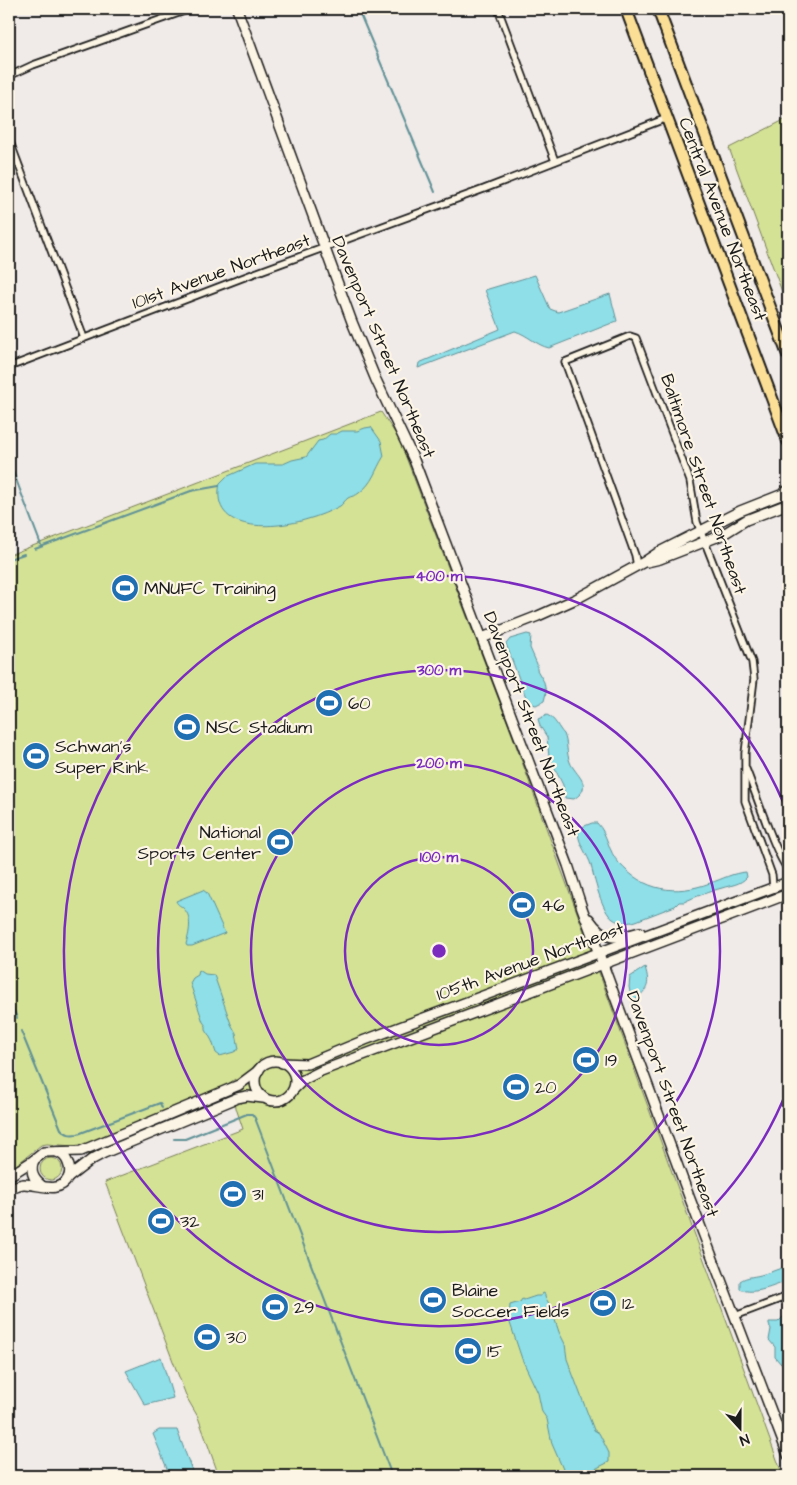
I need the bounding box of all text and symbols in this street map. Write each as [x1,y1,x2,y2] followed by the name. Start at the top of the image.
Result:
[672,114,773,325] street label: Central Avenue Northeast
[129,227,314,315] street label: 101st Avenue Northeast
[325,232,442,463] street label: Davenport Street Northeast
[654,371,753,598] street label: Baltimore Street Northeast
[416,566,463,587] text: 400 m
[110,573,140,603] sports icon: MNUFC Training
[144,576,276,602] place label: MNUFC Training
[477,608,586,841] street label: Davenport Street Northeast
[416,660,461,681] text: 300 m
[314,688,344,718] sports icon: 60
[348,691,371,716] place label: 60
[172,712,202,742] sports icon: NSC Stadium
[206,715,312,740] place label: NSC Stadium
[55,734,148,780] place label: Schwan's Super Rink
[21,741,51,771] sports icon: Schwan's Super Rink
[415,753,462,774] text: 200 m
[137,820,261,866] place label: National Sports Center
[265,827,295,857] sports icon: National Sports Center
[420,847,459,868] text: 100 m
[507,890,537,920] sports icon: 46
[541,893,565,918] place label: 46
[433,916,628,1007] street label: 105th Avenue Northeast
[430,942,448,960] centre of rings
[620,988,725,1221] street label: Davenport Street Northeast
[571,1045,601,1075] sports icon: 19
[605,1048,618,1073] place label: 19
[501,1072,531,1102] sports icon: 20
[535,1075,557,1100] place label: 20
[218,1179,248,1209] sports icon: 31
[252,1182,263,1207] place label: 31
[146,1206,176,1236] sports icon: 32
[180,1209,200,1234] place label: 32
[452,1278,569,1324] place label: Blaine Soccer Fields
[418,1285,448,1315] sports icon: Blaine Soccer Fields
[588,1288,618,1318] sports icon: 12
[622,1291,635,1316] place label: 12
[260,1292,290,1322] sports icon: 29
[294,1295,315,1320] place label: 29
[192,1322,222,1352] sports icon: 30
[226,1325,247,1350] place label: 30
[453,1336,483,1366] sports icon: 15
[487,1339,502,1364] place label: 15
[714,1402,764,1452] north arrow
[736,1428,752,1450] text: N

